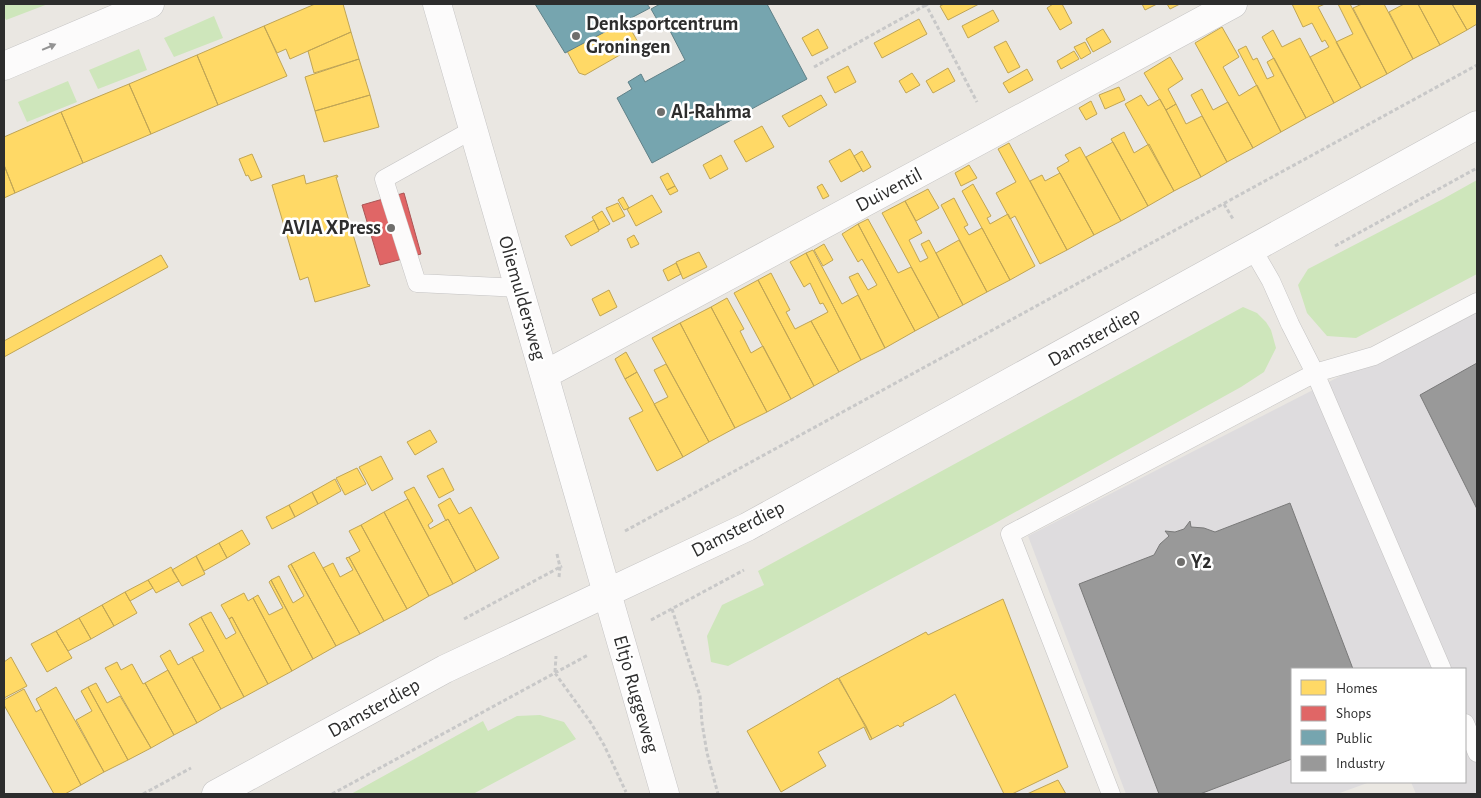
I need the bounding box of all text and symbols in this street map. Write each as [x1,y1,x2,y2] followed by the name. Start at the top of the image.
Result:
[586,14,738,57] place label: Denksportcentrum Groningen
[570,30,582,42] marker: Denksportcentrum Groningen
[42,43,56,51] one-way arrow
[671,102,752,122] place label: Al-Rahma
[655,106,667,118] marker: Al-Rahma
[853,164,925,216] street label: Duiventil
[282,218,381,238] place label: AVIA XPress
[385,222,397,234] marker: AVIA XPress
[495,234,549,363] street label: Oliemuldersweg
[1045,304,1143,370] street label: Damsterdiep
[688,497,788,561] street label: Damsterdiep
[1191,552,1212,572] place label: Y2
[1175,556,1187,568] marker: Y2
[610,633,662,755] street label: Eltjo Ruggeweg
[1291,668,1466,783] legend
[325,675,423,741] street label: Damsterdiep
[1336,681,1378,696] text: Homes
[1336,706,1371,721] text: Shops
[1336,731,1372,746] text: Public
[1336,756,1385,771] text: Industry

